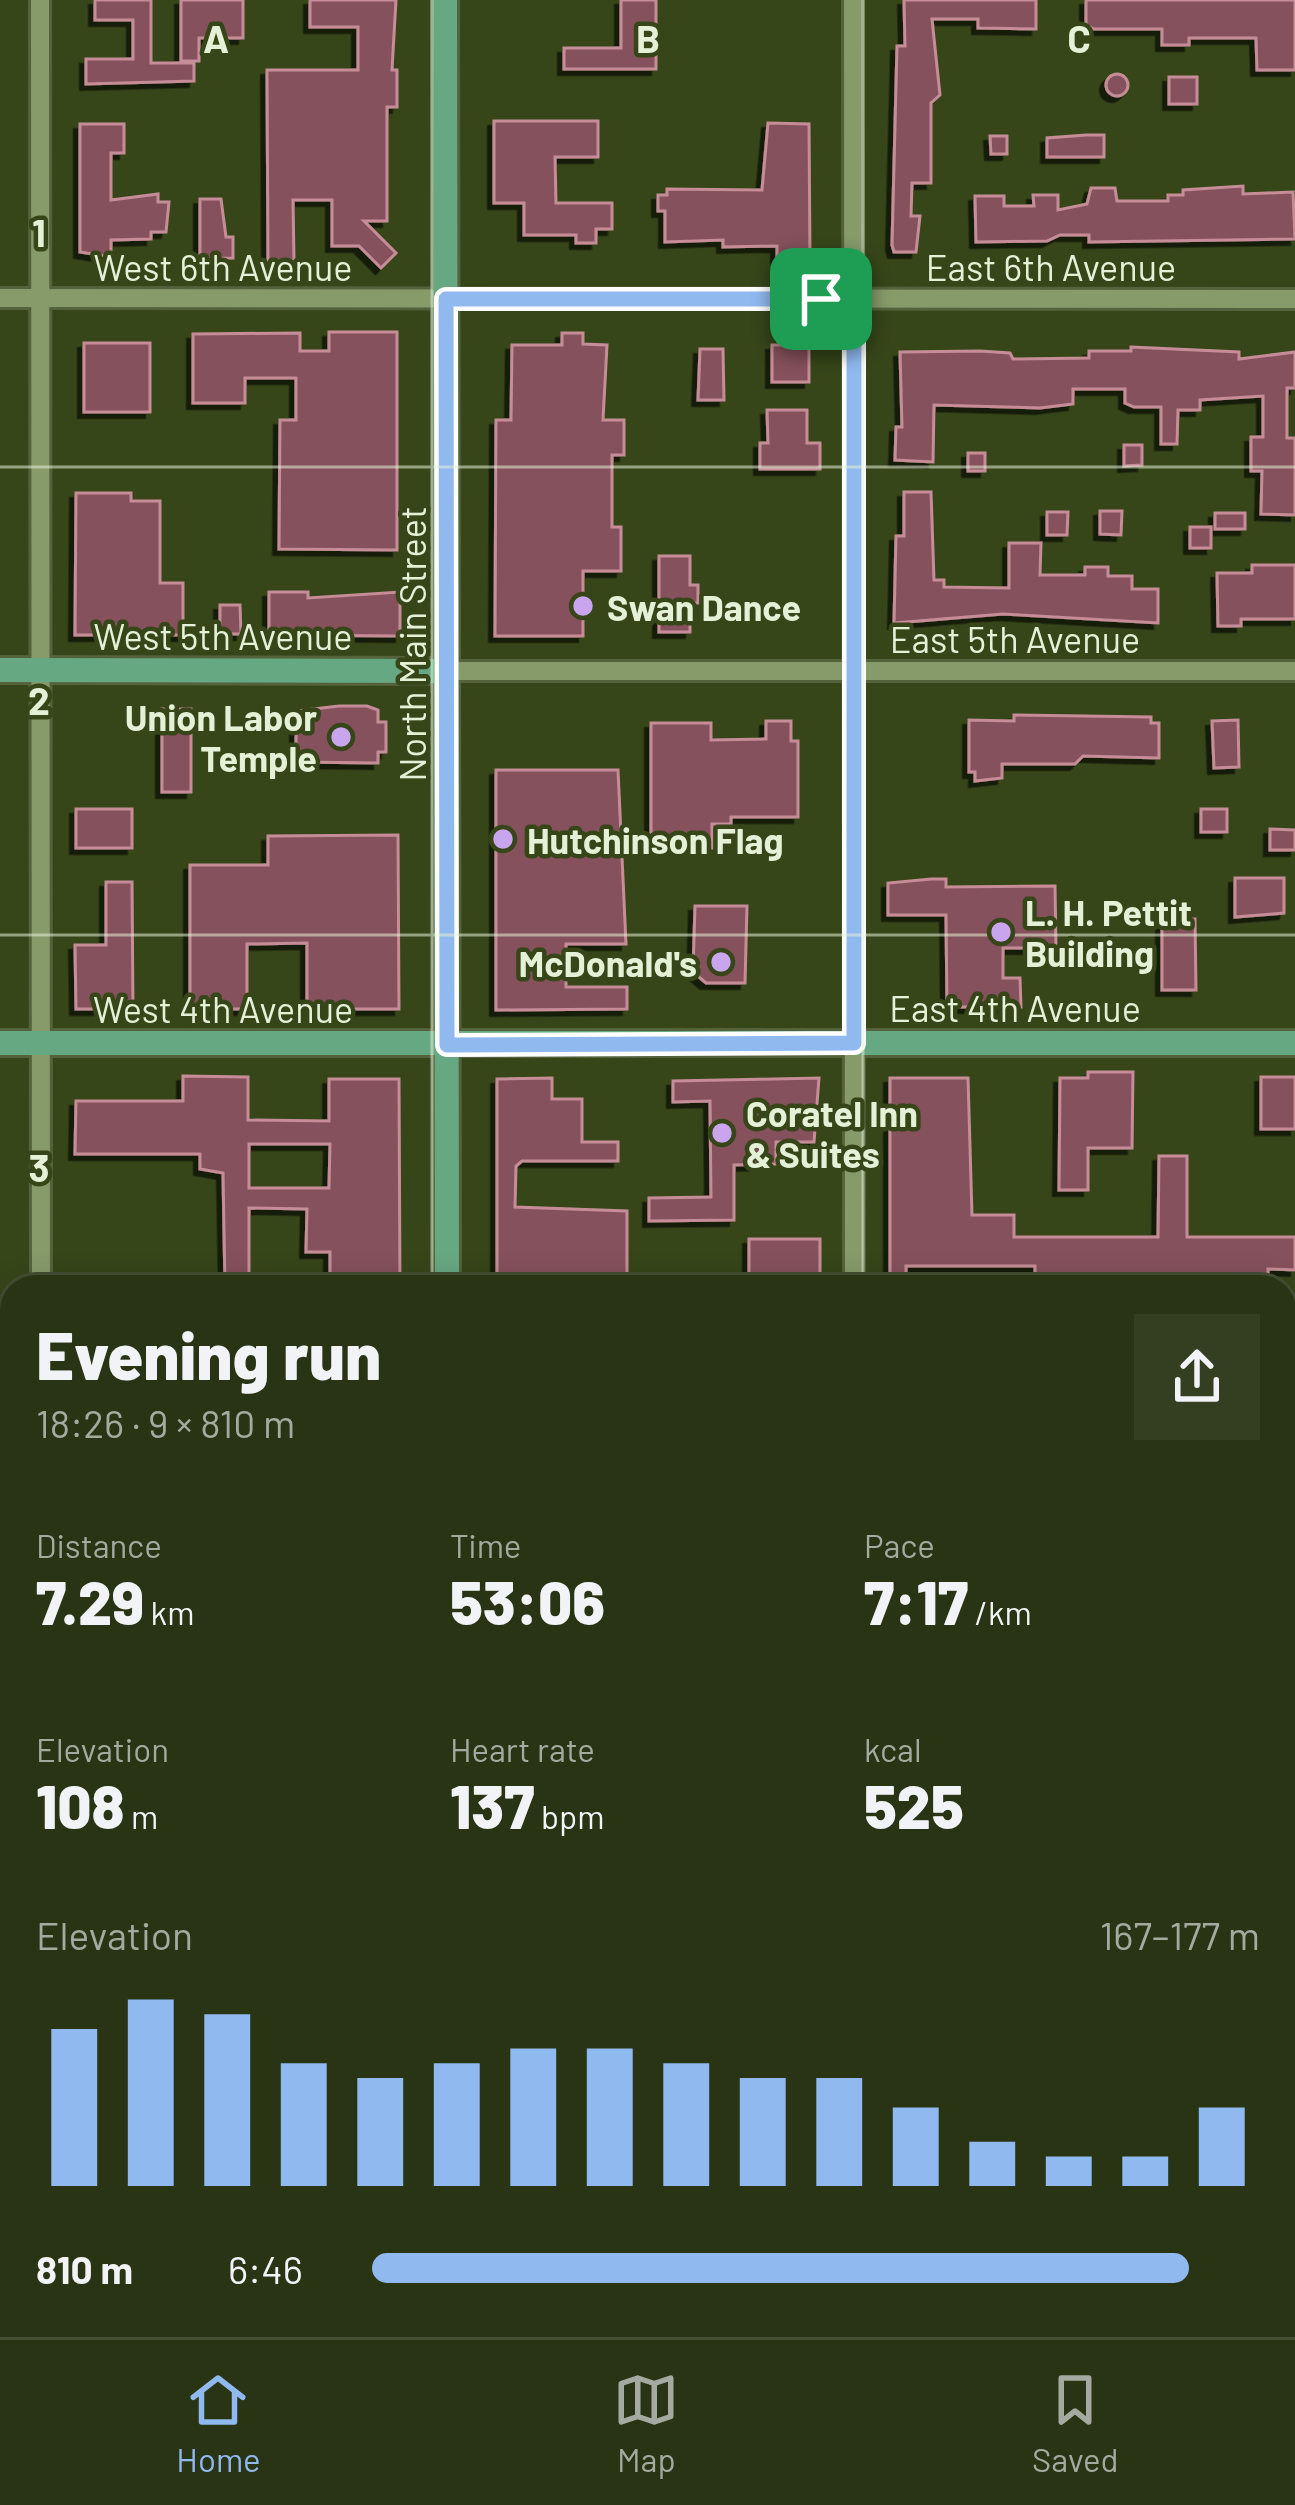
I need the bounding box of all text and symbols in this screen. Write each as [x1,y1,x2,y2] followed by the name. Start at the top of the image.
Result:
[203,14,229,61] text: A
[636,14,660,61] text: B
[1067,14,1091,61] text: C
[32,208,46,255] text: 1
[94,245,352,288] street label: West 6th Avenue
[926,245,1176,288] street label: East 6th Avenue
[770,248,872,350] pin
[788,266,854,332] icon: arrive
[390,506,433,782] street label: North Main Street
[607,585,801,628] place label: Swan Dance
[570,593,596,619] marker: Swan Dance
[94,614,352,657] street label: West 5th Avenue
[890,617,1140,660] street label: East 5th Avenue
[28,676,50,723] text: 2
[125,695,317,779] place label: Union Labor Temple
[328,724,354,750] marker: Union Labor Temple
[527,818,784,861] place label: Hutchinson Flag
[490,826,516,852] marker: Hutchinson Flag
[1025,890,1192,974] place label: L. H. Pettit Building
[988,919,1014,945] marker: L. H. Pettit Building
[518,941,697,984] place label: McDonald's
[708,949,734,975] marker: McDonald's
[889,986,1141,1029] street label: East 4th Avenue
[93,987,353,1030] street label: West 4th Avenue
[746,1091,918,1175] place label: Coratel Inn & Suites
[709,1120,735,1146] marker: Coratel Inn & Suites
[28,1143,50,1190] text: 3
[36,1314,381,1393] text: Evening run
[1134,1314,1260,1440] button: share
[36,1399,295,1446] text: 18:26 · 9 × 810 m
[36,1525,162,1565] text: Distance
[450,1525,521,1565] text: Time
[864,1525,935,1565] text: Pace
[36,1565,144,1637] text: 7.29
[450,1565,605,1637] text: 53:06
[864,1565,968,1637] text: 7:17
[144,1592,194,1632] text: km
[968,1592,1032,1632] text: /km
[36,1729,169,1769] text: Elevation
[450,1729,595,1769] text: Heart rate
[864,1729,922,1769] text: kcal
[36,1769,125,1841] text: 108
[450,1769,534,1841] text: 137
[864,1769,964,1841] text: 525
[125,1796,158,1836] text: m
[534,1796,605,1836] text: bpm
[36,1911,193,1958] text: Elevation
[1100,1911,1260,1958] text: 167–177 m
[36,2245,133,2292] text: 810 m
[228,2245,303,2292] text: 6:46
[176,2367,261,2479] tab: Home
[613,2367,679,2479] tab: Map
[1032,2367,1119,2479] tab: Saved

